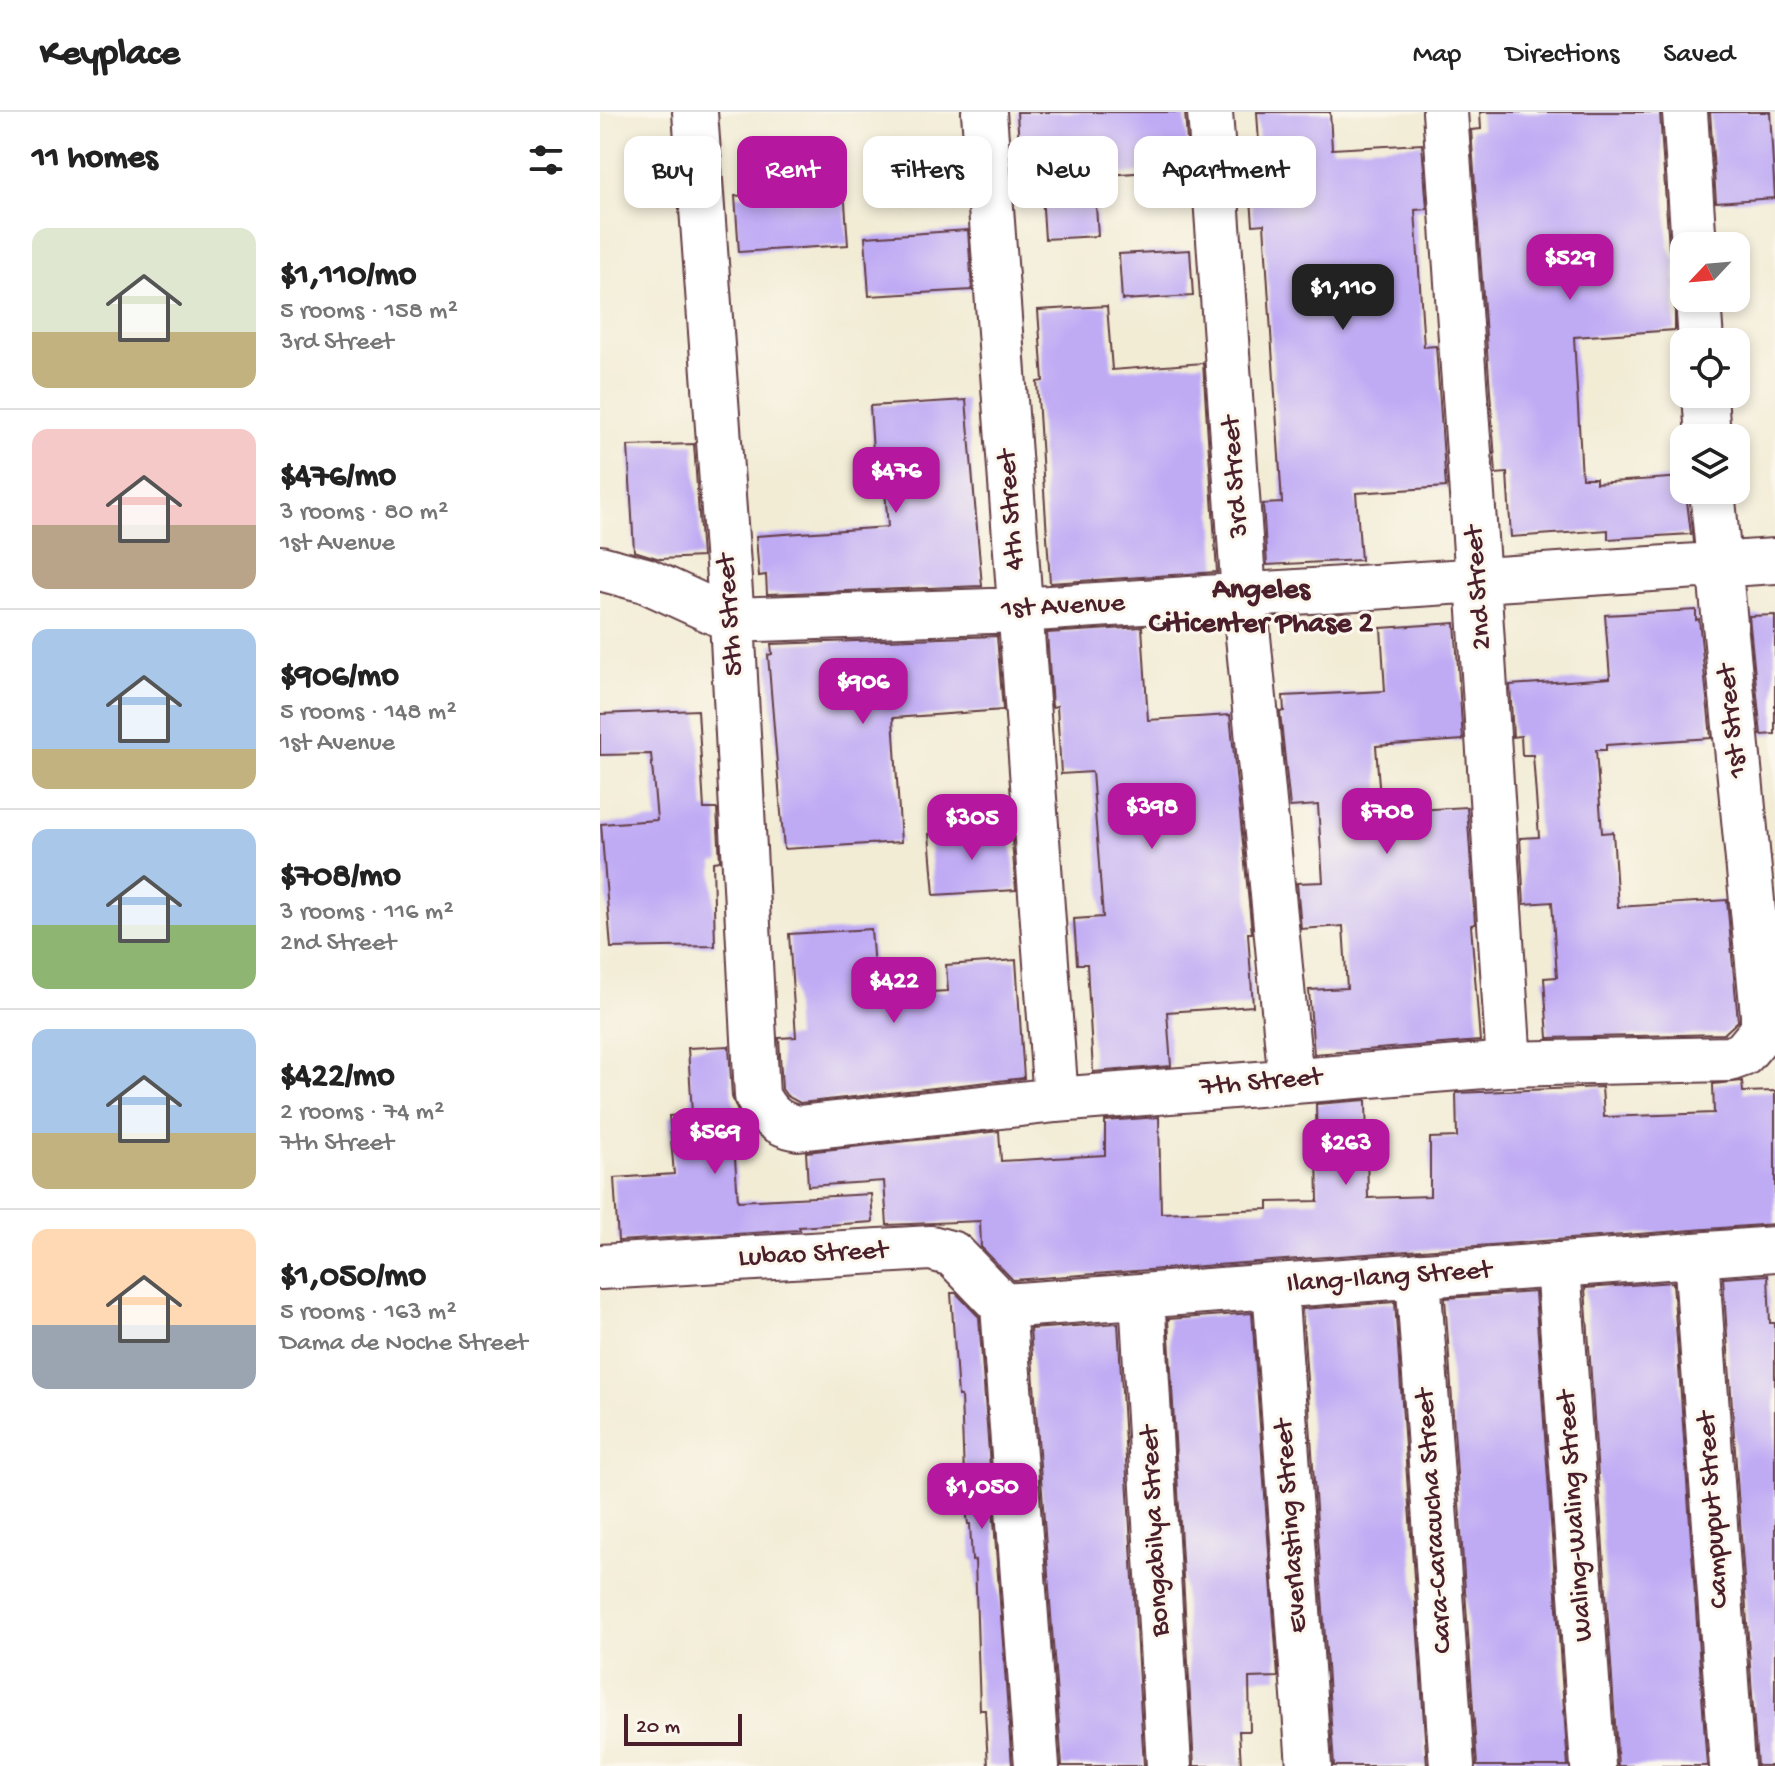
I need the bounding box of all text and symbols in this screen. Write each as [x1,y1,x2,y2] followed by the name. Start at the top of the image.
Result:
[40,33,180,77] text: Keyplace
[1413,39,1461,72] text: Map
[1505,39,1619,72] text: Directions
[1663,39,1735,72] text: Saved
[624,136,721,208] chip: Buy
[737,136,847,208] chip: Rent
[863,136,992,208] chip: Filters
[1008,136,1118,208] chip: New
[1134,136,1316,208] chip: Apartment
[524,138,568,182] icon: filters
[32,140,158,180] text: 11 homes
[1670,232,1750,312] north arrow
[1670,232,1750,504] map controls
[1523,234,1617,302] pin: $529
[1544,244,1596,275] text: $529
[280,257,416,297] text: $1,110/mo
[96,260,192,356] icon: home
[1278,264,1408,332] pin: $1,110
[1310,274,1376,305] text: $1,110
[280,297,458,328] text: 5 rooms · 158 m²
[280,328,393,359] text: 3rd Street
[1670,328,1750,408] button: locate
[1215,412,1257,540] street label: 3rd Street
[1670,424,1750,504] button: layers
[991,446,1033,572] street label: 4th Street
[849,447,943,515] pin: $476
[871,457,921,488] text: $476
[280,458,396,498] text: $476/mo
[96,461,192,557] icon: home
[280,498,448,529] text: 3 rooms · 80 m²
[1458,522,1500,651] street label: 2nd Street
[280,529,395,560] text: 1st Avenue
[710,550,752,677] street label: 5th Street
[1149,574,1374,643] district label: Angeles Citicenter Phase 2
[999,587,1126,627] street label: 1st Avenue
[280,658,399,698] text: $906/mo
[816,658,910,726] pin: $906
[1710,660,1755,781] street label: 1st Street
[96,661,192,757] icon: home
[837,668,889,699] text: $906
[280,698,457,729] text: 5 rooms · 148 m²
[280,729,395,760] text: 1st Avenue
[1105,783,1199,851] pin: $398
[1340,788,1434,856] pin: $708
[1126,793,1178,824] text: $398
[925,794,1019,862] pin: $305
[1360,798,1414,829] text: $708
[945,804,999,835] text: $305
[280,858,401,898] text: $708/mo
[96,861,192,957] icon: home
[280,898,453,929] text: 3 rooms · 116 m²
[280,929,396,960] text: 2nd Street
[847,957,941,1025] pin: $422
[869,967,919,998] text: $422
[280,1058,395,1098] text: $422/mo
[96,1061,192,1157] icon: home
[1198,1061,1326,1105] street label: 7th Street
[280,1098,444,1129] text: 2 rooms · 74 m²
[668,1108,762,1176] pin: $569
[689,1118,741,1149] text: $569
[1299,1119,1393,1187] pin: $263
[280,1129,394,1160] text: 7th Street
[1320,1129,1372,1160] text: $263
[737,1234,891,1275] street label: Lubao Street
[1285,1254,1495,1302] street label: Ilang-Ilang Street
[280,1258,426,1298] text: $1,050/mo
[96,1261,192,1357] icon: home
[280,1298,457,1329] text: 5 rooms · 163 m²
[280,1329,527,1360] text: Dama de Noche Street
[1409,1385,1461,1654] street label: Cara-Caracucha Street
[1551,1387,1601,1643] street label: Waling-Waling Street
[1690,1408,1737,1609] street label: Campuput Street
[1268,1415,1316,1634] street label: Everlasting Street
[1134,1422,1178,1638] street label: Bongabilya Street
[917,1463,1047,1531] pin: $1,050
[945,1473,1019,1504] text: $1,050
[624,1710,742,1746] scale bar
[636,1715,680,1741] text: 20 m

